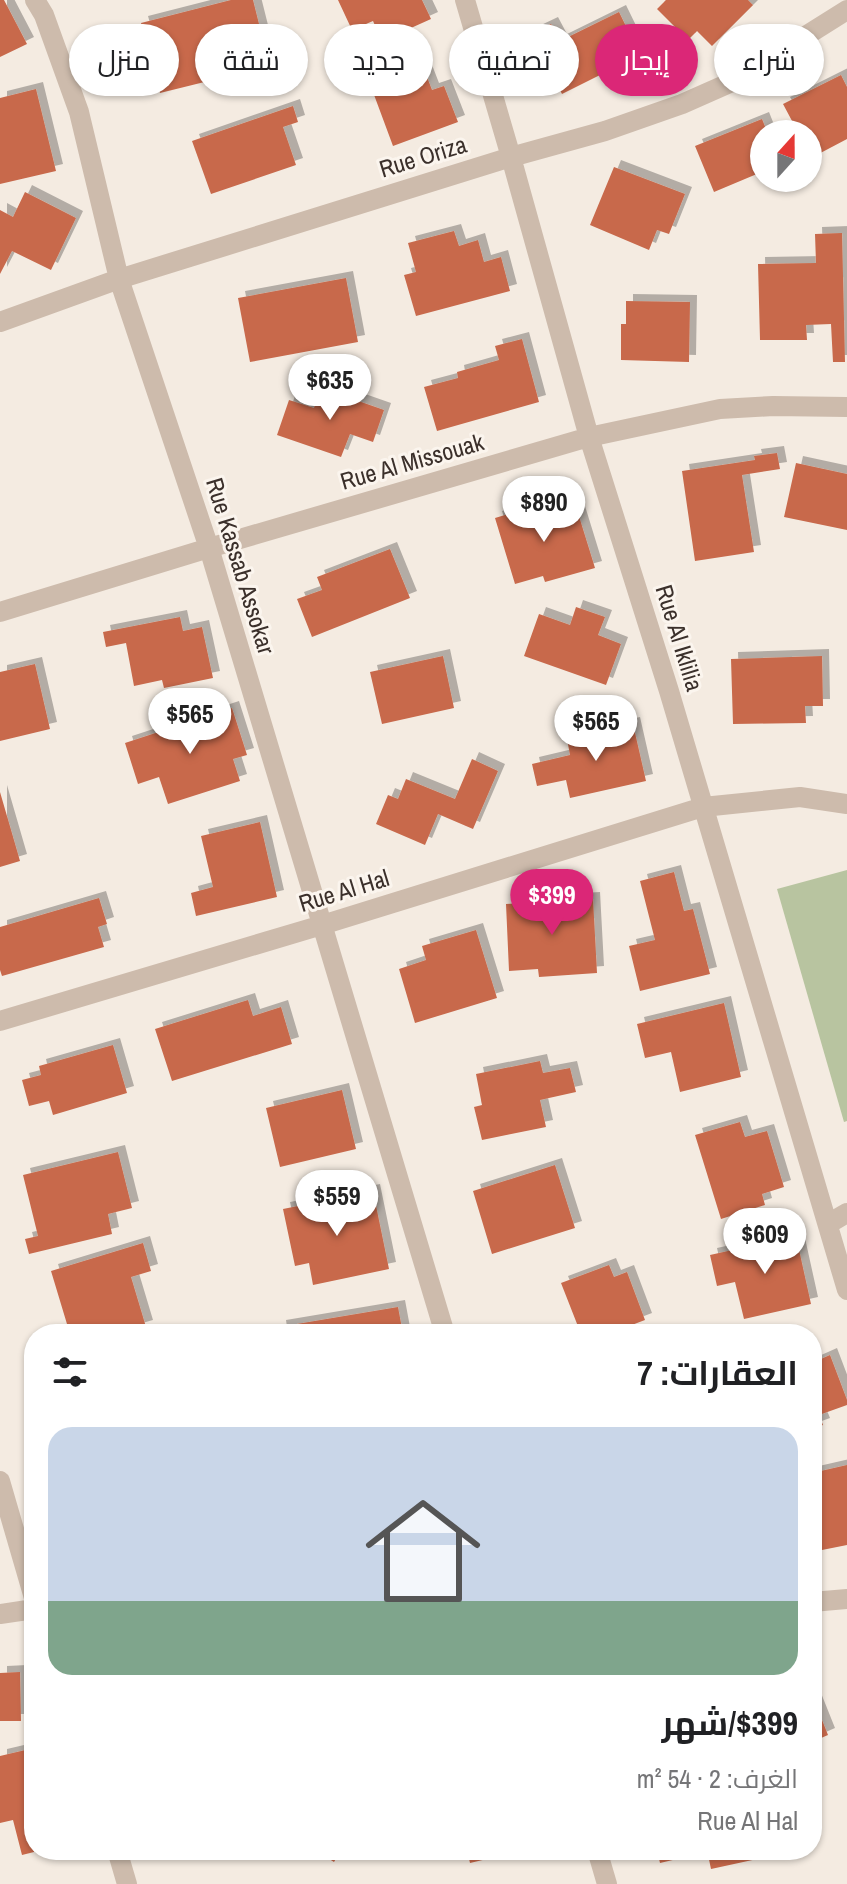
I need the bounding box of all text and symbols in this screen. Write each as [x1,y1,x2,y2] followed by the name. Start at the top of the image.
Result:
[69,24,179,96] chip: منزل
[195,24,308,96] chip: شقة
[324,24,433,96] chip: جديد
[449,24,579,96] chip: تصفية
[595,24,698,96] chip: إيجار
[714,24,824,96] chip: شراء
[750,120,822,192] north arrow
[750,120,822,192] map controls
[375,128,470,184] street label: Rue Oriza
[283,354,377,422] pin: $635
[306,362,354,397] text: $635
[336,425,487,497] street label: Rue Al Missouak
[199,474,283,658] street label: Rue Kassab Assokar
[497,476,591,544] pin: $890
[520,484,568,519] text: $890
[649,581,711,695] street label: Rue Al Iklilia
[143,688,237,756] pin: $565
[549,695,643,763] pin: $565
[166,696,214,731] text: $565
[572,703,620,738] text: $565
[295,861,393,919] street label: Rue Al Hal
[505,869,599,937] pin: $399
[528,877,576,912] text: $399
[290,1170,384,1238] pin: $559
[313,1178,361,1213] text: $559
[718,1208,812,1276] pin: $609
[741,1216,789,1251] text: $609
[48,1350,92,1394] icon: filters
[637,1350,798,1396] text: العقارات: 7
[351,1479,495,1623] icon: home
[662,1700,798,1746] text: $399/شهر
[637,1761,798,1796] text: الغرف: 2 · 54 m²
[697,1803,798,1838] text: Rue Al Hal

